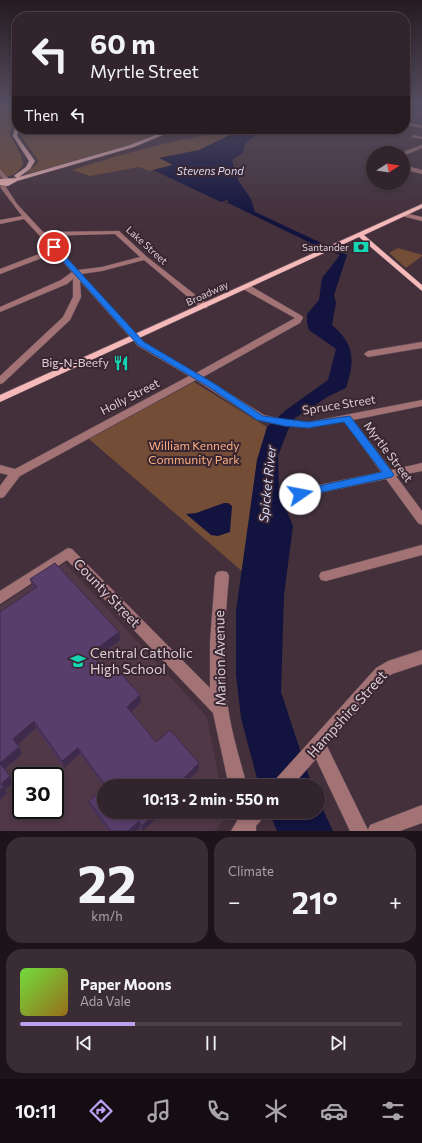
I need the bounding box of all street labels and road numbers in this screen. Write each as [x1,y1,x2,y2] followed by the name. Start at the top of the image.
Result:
[124,223,170,267] street label: Lake Street
[184,278,230,308] street label: Broadway
[98,375,162,417] street label: Holly Street
[301,391,377,417] street label: Spruce Street
[361,418,416,485] street label: Myrtle Street
[70,555,145,631] street label: County Street
[210,610,229,706] street label: Marion Avenue
[303,666,390,761] street label: Hampshire Street

